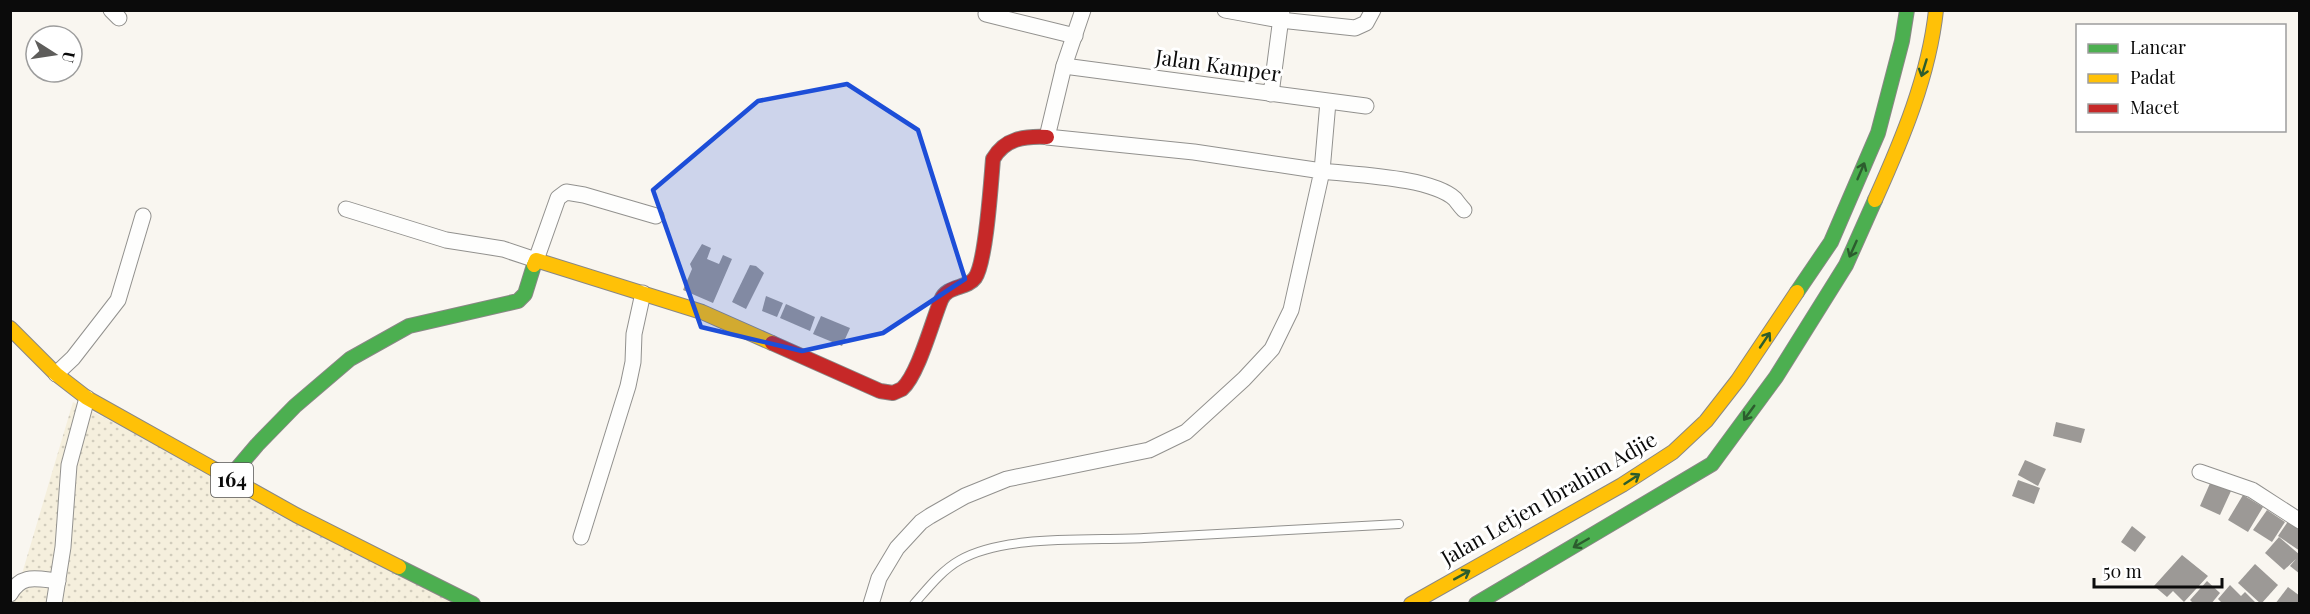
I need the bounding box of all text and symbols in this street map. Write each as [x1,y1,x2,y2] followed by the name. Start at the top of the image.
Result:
[24,24,84,84] north arrow
[2076,24,2286,132] legend
[2130,35,2186,59] text: Lancar
[1153,41,1283,87] street label: Jalan Kamper
[58,50,81,65] text: U
[1918,58,1929,77] one-way arrow
[2130,65,2176,89] text: Padat
[2130,95,2179,119] text: Macet
[1857,162,1868,180] one-way arrow
[1847,239,1859,257] one-way arrow
[1759,332,1771,348] one-way arrow
[1743,405,1755,421] one-way arrow
[1434,424,1661,571] street label: Jalan Letjen Ibrahim Adjie
[211,463,253,497] road number: 164
[1623,472,1640,485] one-way arrow
[1573,537,1590,549] one-way arrow
[2094,551,2222,589] scale bar
[2103,559,2142,583] text: 50 m
[1453,569,1470,581] one-way arrow

